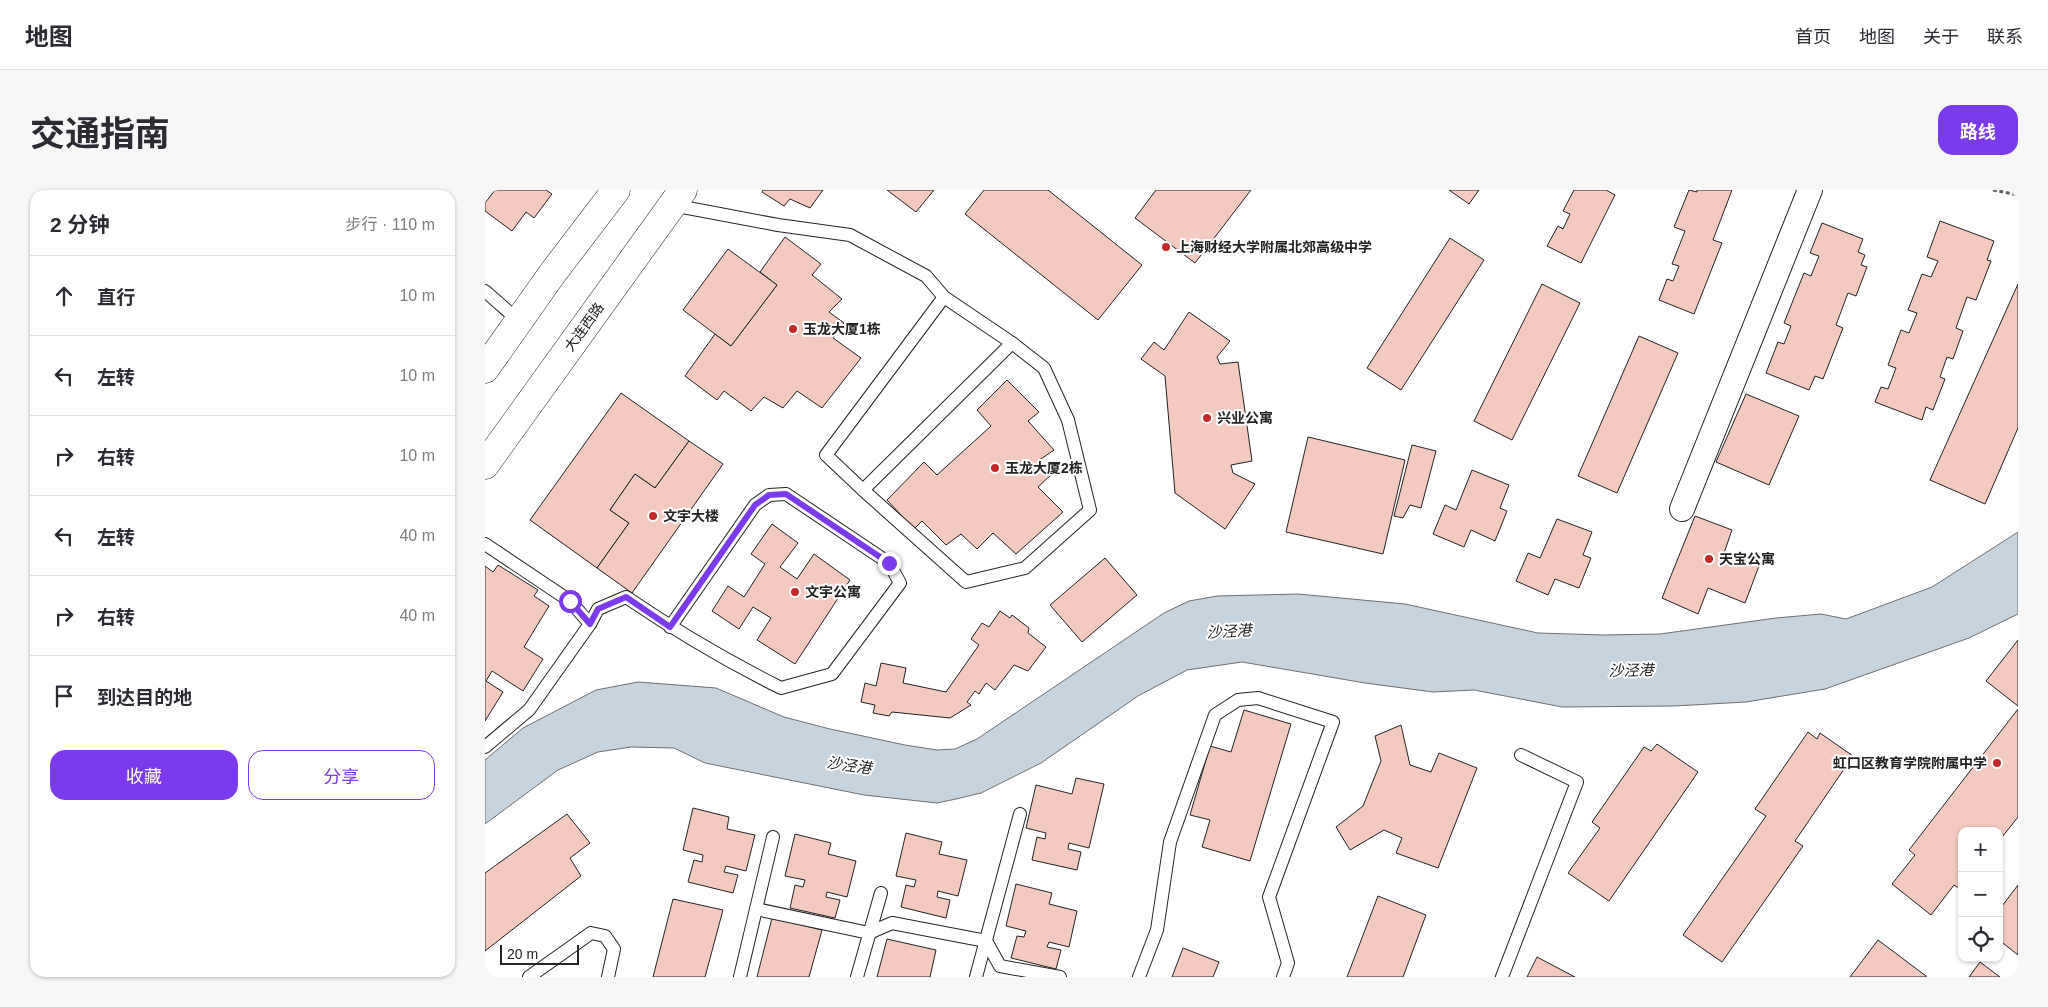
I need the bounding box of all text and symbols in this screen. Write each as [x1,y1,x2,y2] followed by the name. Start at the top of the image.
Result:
[25,23,73,50] text: 地图
[1795,27,1831,47] text: 首页
[1859,27,1895,47] text: 地图
[1923,27,1959,47] text: 关于
[1987,27,2023,47] text: 联系
[1938,105,2018,155] button: 路线
[30,114,170,153] text: 交通指南
[50,213,110,236] text: 2 分钟
[345,216,435,233] text: 步行 · 110 m
[1176,239,1372,255] place label: 上海财经大学附属北郊高级中学
[1160,241,1172,253] marker: 上海财经大学附属北郊高级中学
[50,282,78,310] icon: ahead
[97,287,135,308] text: 直行
[399,287,435,304] text: 10 m
[561,300,607,354] street label: 大连西路
[803,321,881,337] place label: 玉龙大厦1栋
[787,323,799,335] marker: 玉龙大厦1栋
[50,362,78,390] icon: left
[97,367,135,388] text: 左转
[399,367,435,384] text: 10 m
[1217,410,1273,426] place label: 兴业公寓
[1201,412,1213,424] marker: 兴业公寓
[50,442,78,470] icon: right
[97,447,135,468] text: 右转
[399,447,435,464] text: 10 m
[1005,460,1083,476] place label: 玉龙大厦2栋
[989,462,1001,474] marker: 玉龙大厦2栋
[663,508,719,524] place label: 文宇大楼
[647,510,659,522] marker: 文宇大楼
[50,522,78,550] icon: left
[97,527,135,548] text: 左转
[399,527,435,544] text: 40 m
[1719,551,1775,567] place label: 天宝公寓
[878,552,901,575] route end
[1703,553,1715,565] marker: 天宝公寓
[805,584,861,600] place label: 文宇公寓
[789,586,801,598] marker: 文宇公寓
[559,590,582,613] route start
[50,602,78,630] icon: right
[97,607,135,628] text: 右转
[399,607,435,624] text: 40 m
[1206,621,1254,641] water label: 沙泾港
[1608,661,1656,679] water label: 沙泾港
[50,682,78,710] icon: arrive
[97,687,192,708] text: 到达目的地
[50,750,238,800] button: 收藏
[248,750,435,800] button: 分享
[826,753,874,777] water label: 沙泾港
[1833,755,1987,771] place label: 虹口区教育学院附属中学
[1991,757,2003,769] marker: 虹口区教育学院附属中学
[1958,827,2003,962] map controls
[1958,827,2003,872] button: +
[1958,872,2003,917] button: −
[1958,917,2003,962] button: locate
[500,942,579,965] scale bar
[507,946,538,962] text: 20 m

